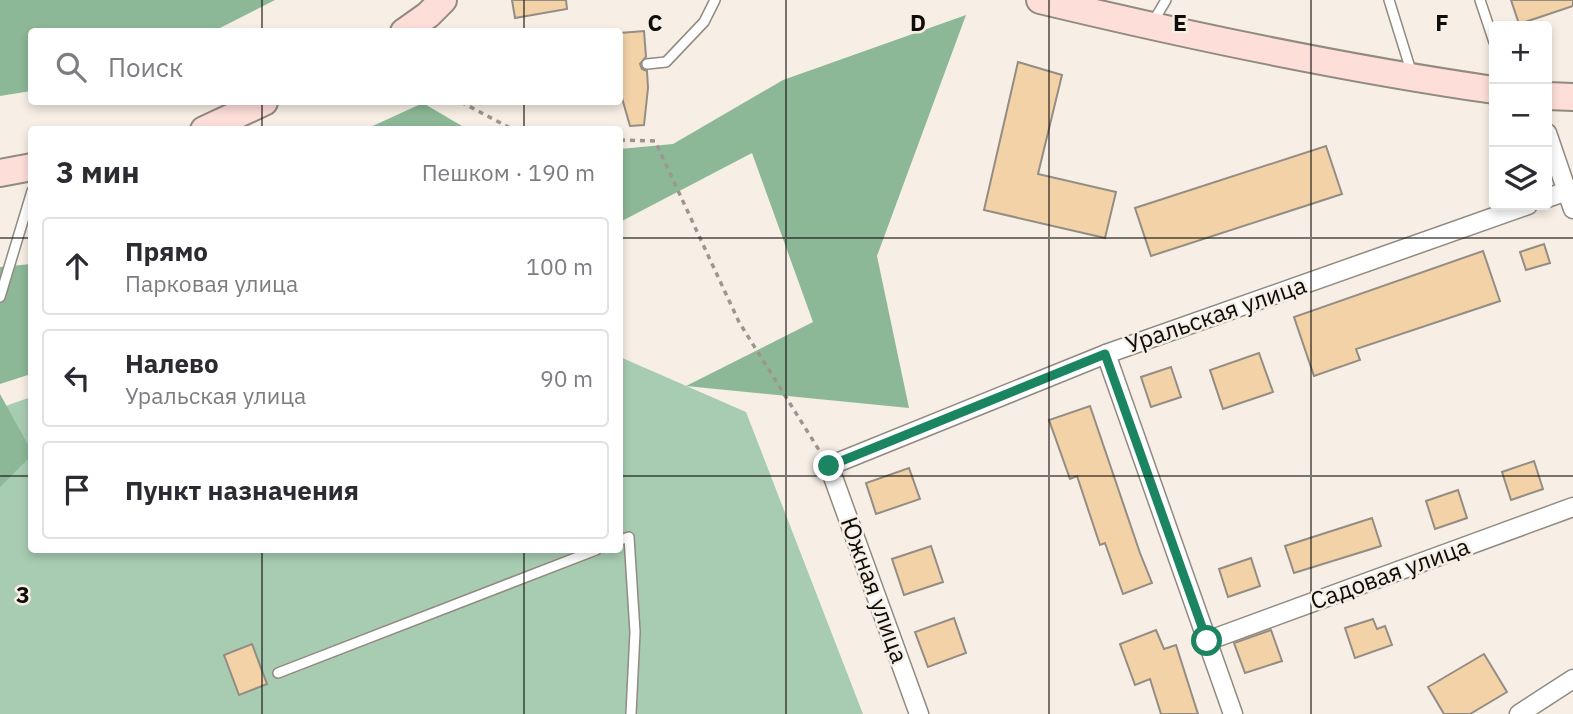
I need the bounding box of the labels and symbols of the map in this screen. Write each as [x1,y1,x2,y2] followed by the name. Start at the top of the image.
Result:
[648,7,663,37] text: C
[910,7,926,37] text: D
[1173,7,1187,37] text: E
[1435,7,1449,37] text: F
[1121,268,1311,360] street label: Уральская улица
[813,450,844,481] route end
[834,512,916,667] street label: Южная улица
[1306,529,1474,617] street label: Садовая улица
[16,579,30,609] text: 3
[1191,625,1222,656] route start

